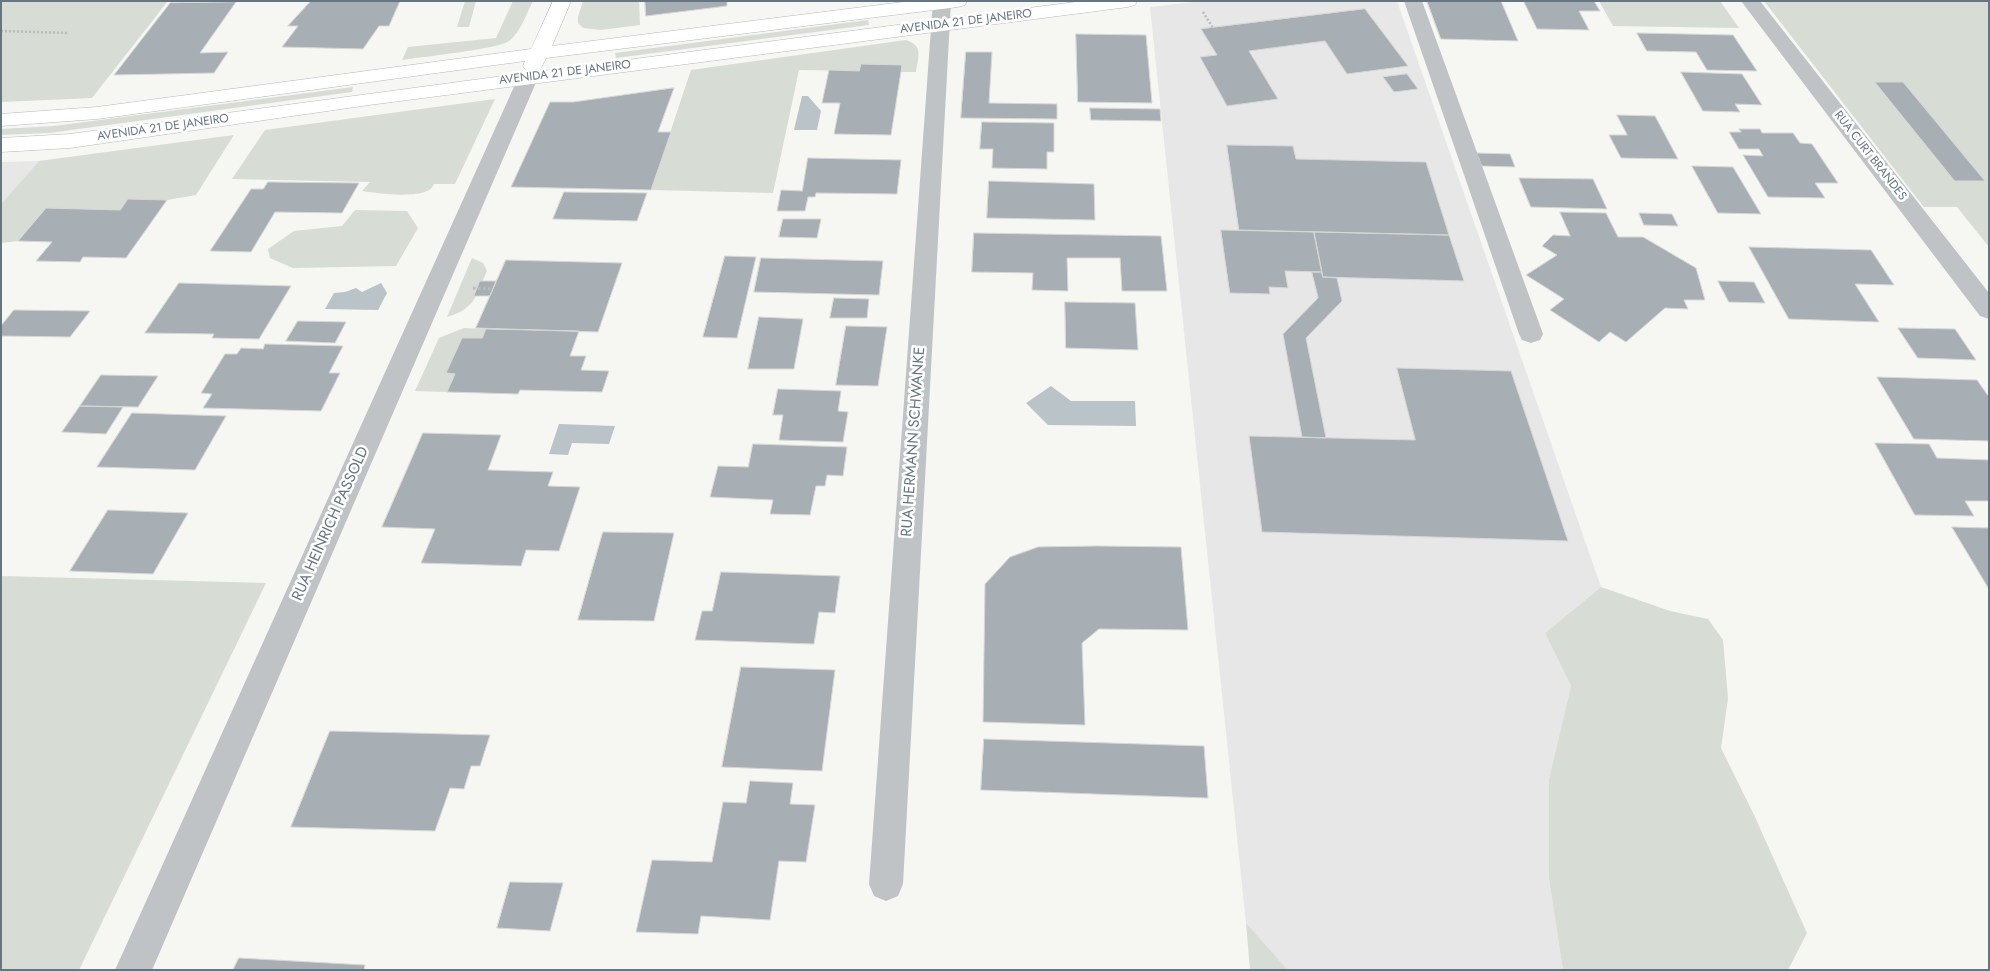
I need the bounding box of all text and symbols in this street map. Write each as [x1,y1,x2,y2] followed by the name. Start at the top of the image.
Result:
[899,7,1033,37] street label: AVENIDA 21 DE JANEIRO
[498,58,632,88] street label: AVENIDA 21 DE JANEIRO
[1831,108,1909,204] street label: RUA CURT BRANDES
[96,112,230,144] street label: AVENIDA 21 DE JANEIRO
[898,347,930,537] street label: RUA HERMANN SCHWANKE
[289,444,373,604] street label: RUA HEINRICH PASSOLD

